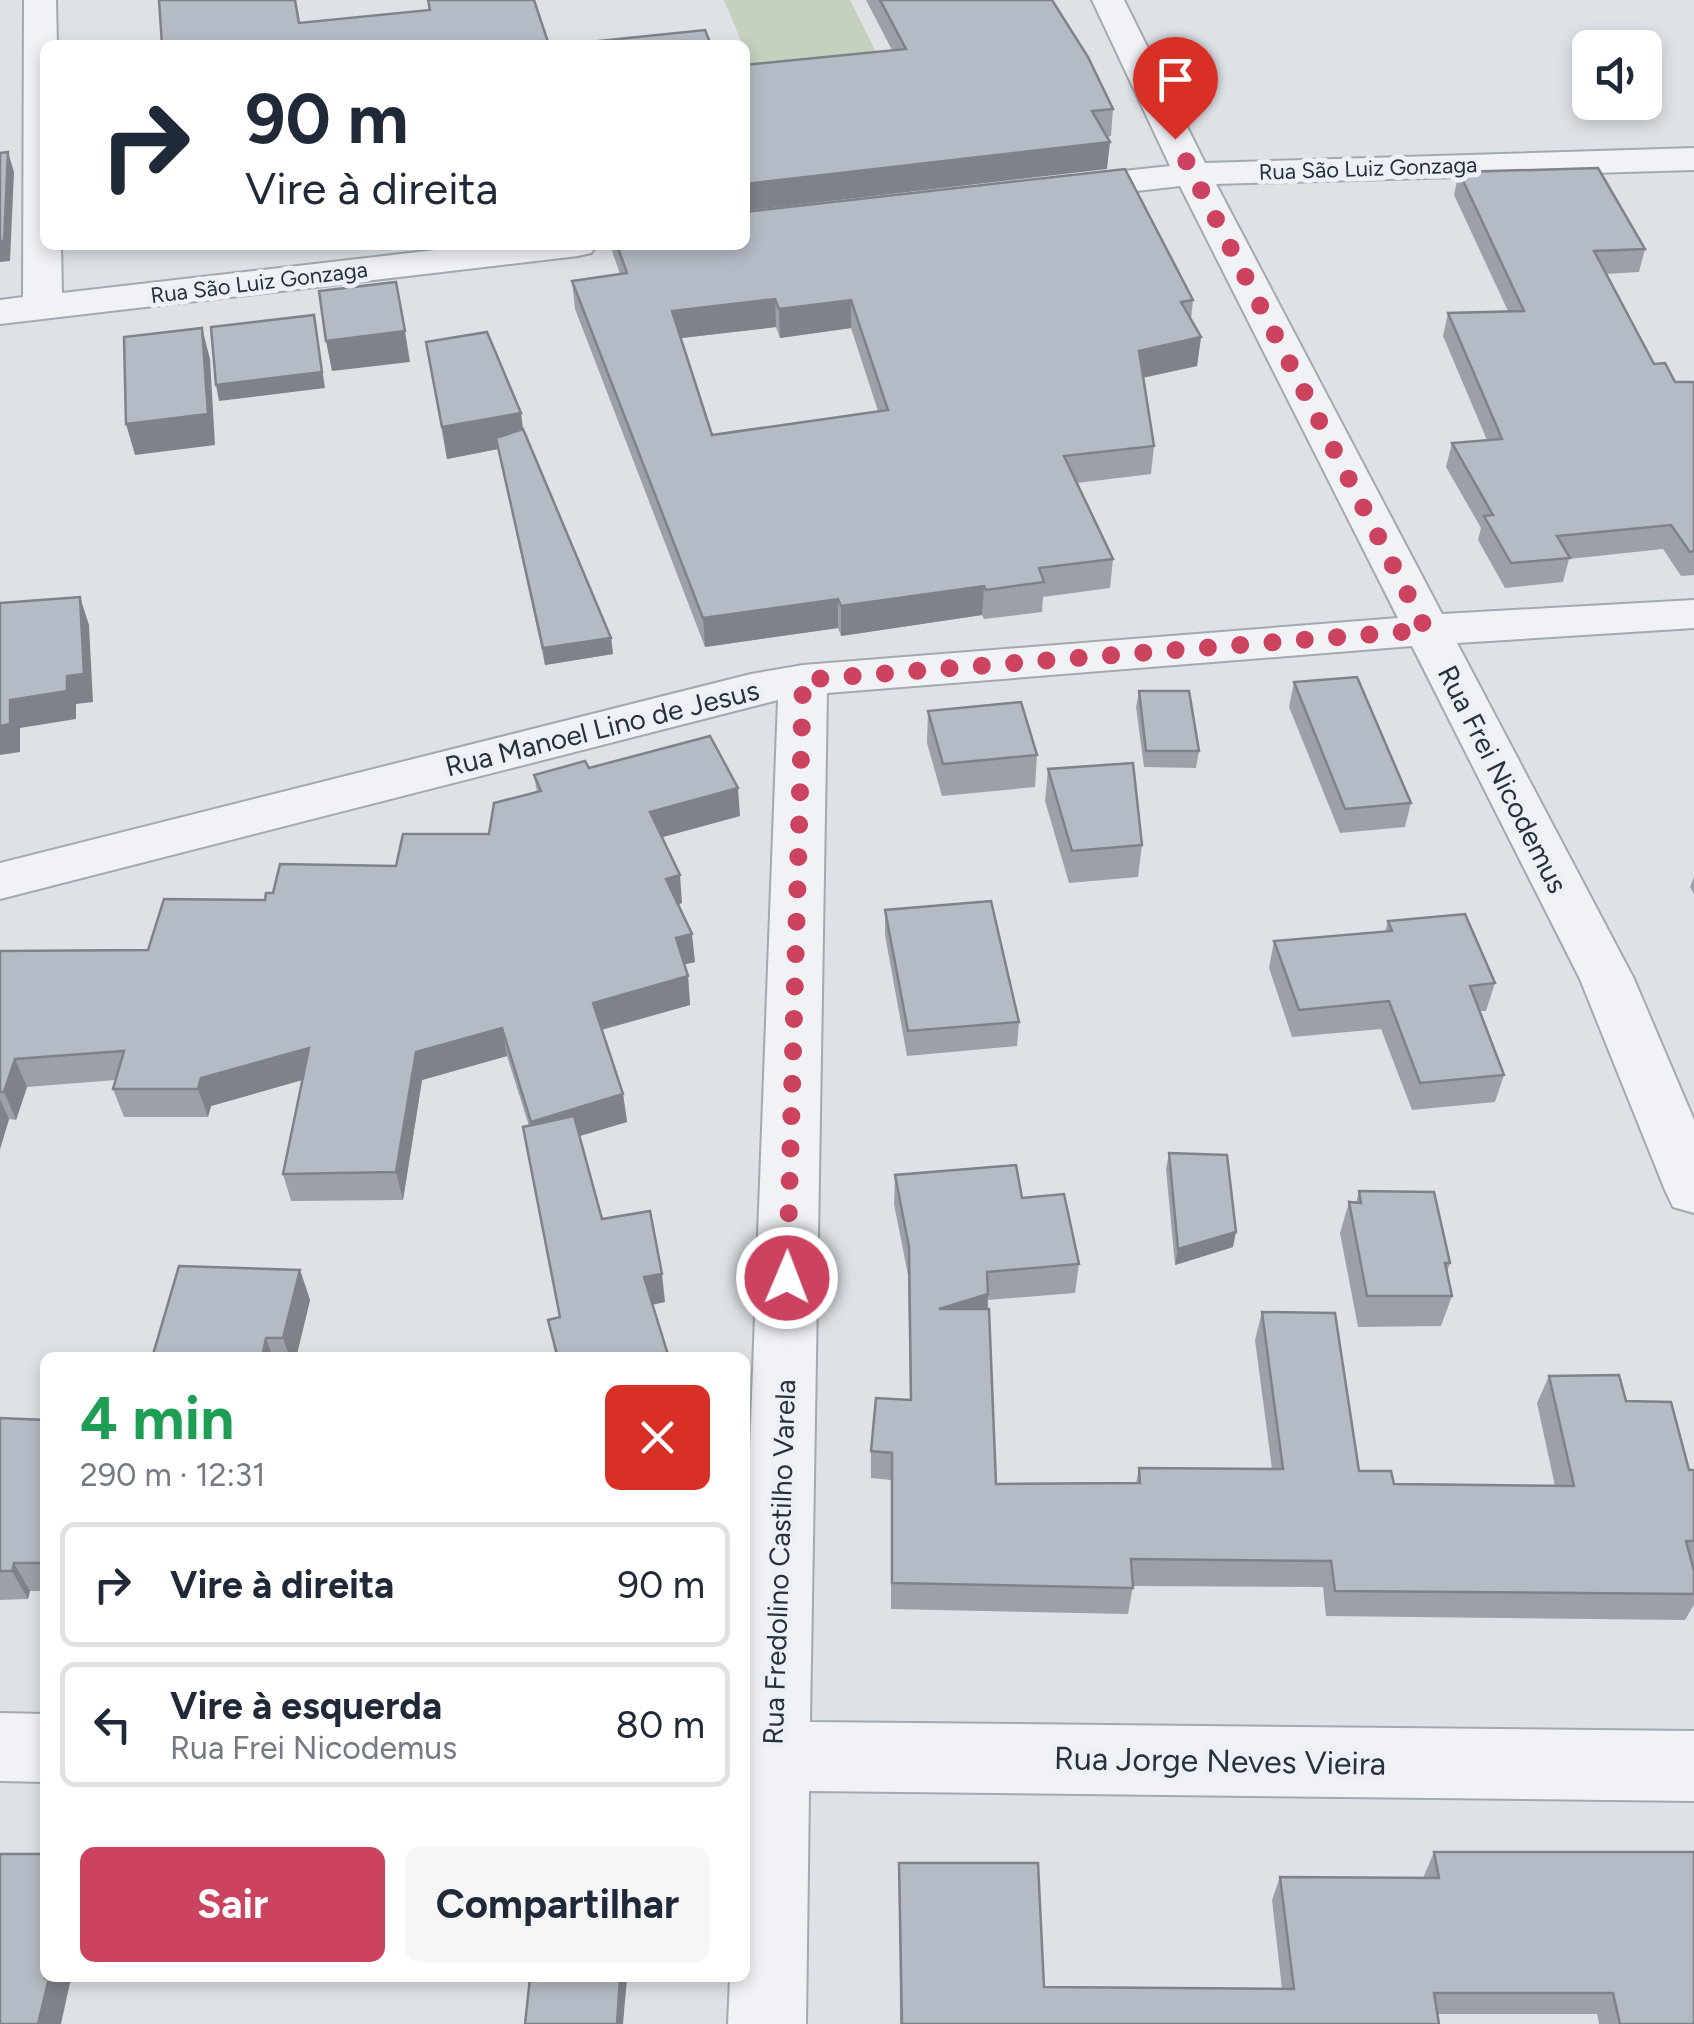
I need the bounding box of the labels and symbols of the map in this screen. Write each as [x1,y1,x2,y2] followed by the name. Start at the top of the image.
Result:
[1133,37,1218,140] pin
[1258,151,1478,186] street label: Rua São Luiz Gonzaga
[149,256,369,309] street label: Rua São Luiz Gonzaga
[1431,659,1575,899] street label: Rua Frei Nicodemus
[441,673,763,783] street label: Rua Manoel Lino de Jesus
[735,1226,839,1330] position arrow
[756,1379,802,1745] street label: Rua Fredolino Castilho Varela
[1054,1739,1386,1783] street label: Rua Jorge Neves Vieira

